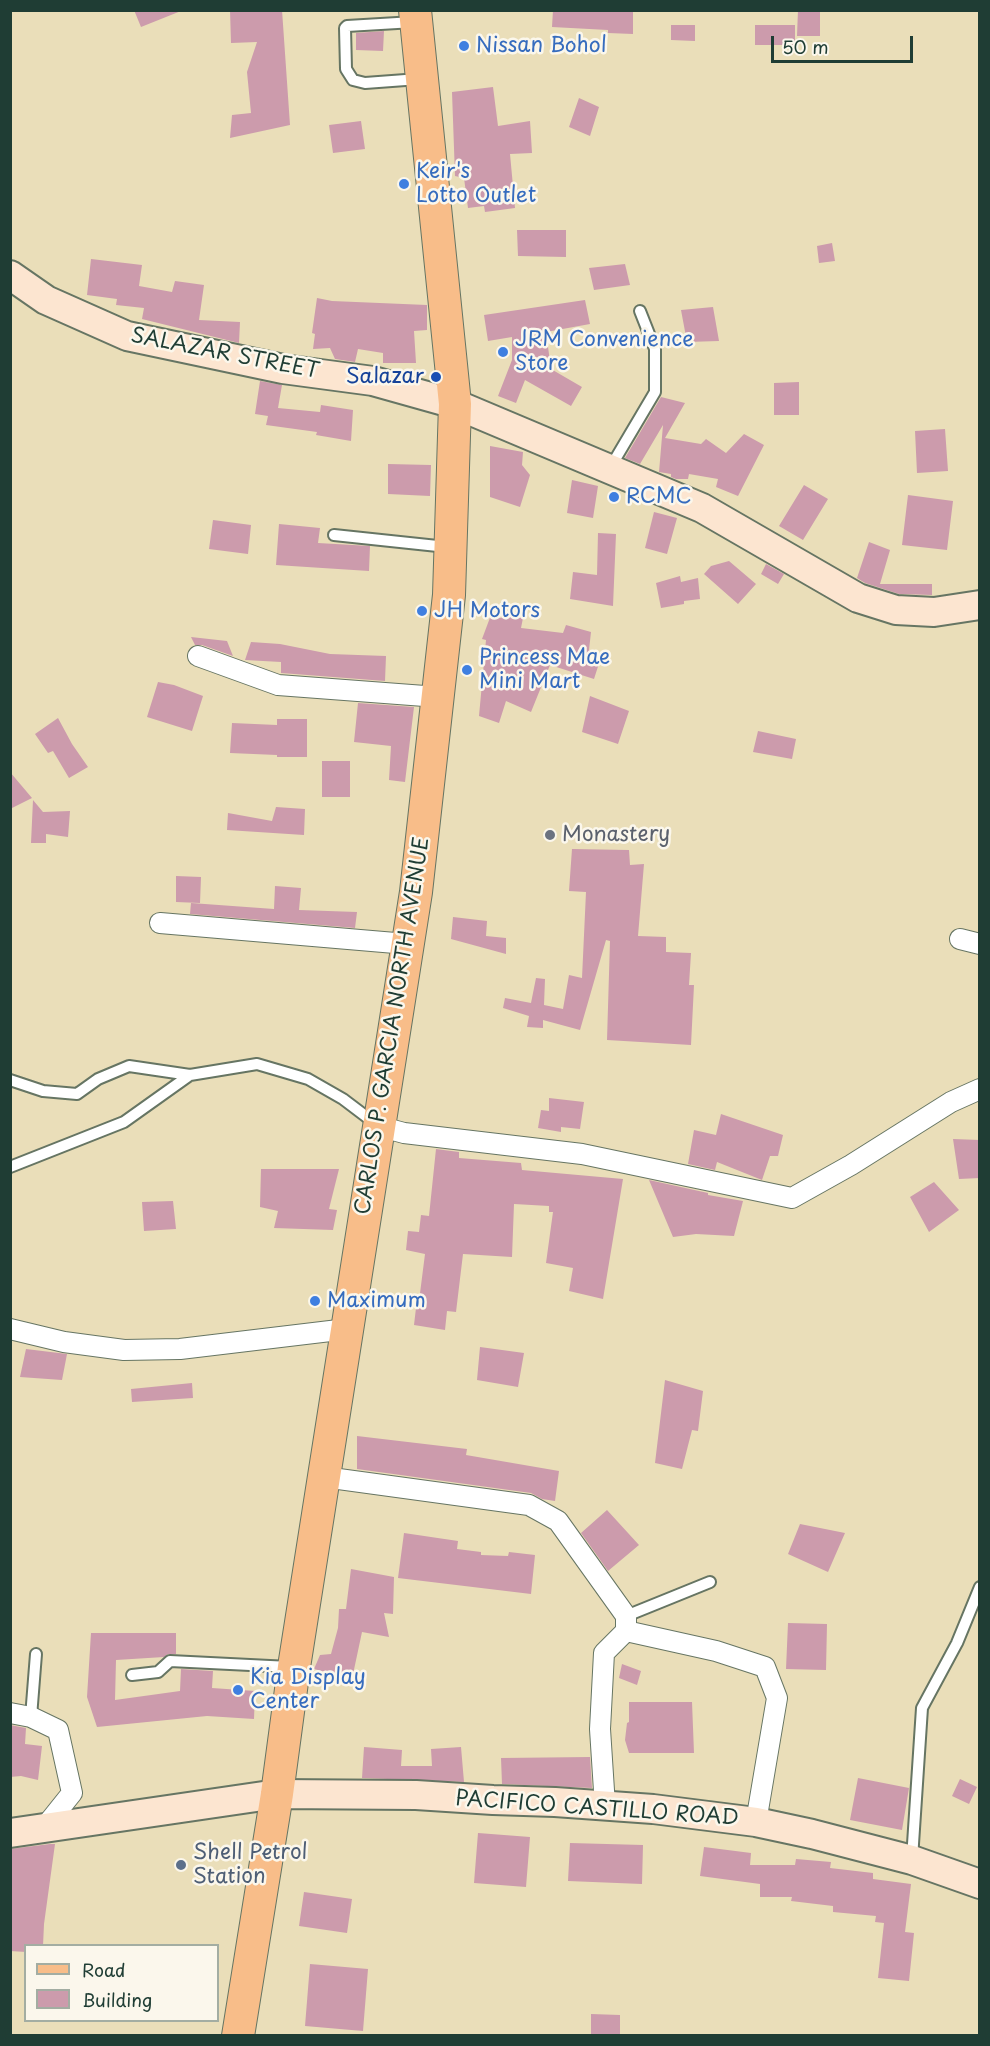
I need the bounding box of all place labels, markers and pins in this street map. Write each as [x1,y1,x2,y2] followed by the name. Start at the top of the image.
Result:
[476,33,607,59] place label: Nissan Bohol
[457,39,471,53] marker: Nissan Bohol
[416,159,536,209] place label: Keir's Lotto Outlet
[397,177,411,191] marker: Keir's Lotto Outlet
[515,327,694,377] place label: JRM Convenience Store
[496,345,510,359] marker: JRM Convenience Store
[346,364,424,390] place label: Salazar
[429,370,443,384] marker: Salazar
[626,484,692,510] place label: RCMC
[607,490,621,504] marker: RCMC
[434,598,540,624] place label: JH Motors
[415,604,429,618] marker: JH Motors
[479,645,610,695] place label: Princess Mae Mini Mart
[460,663,474,677] marker: Princess Mae Mini Mart
[562,822,670,848] place label: Monastery
[543,828,557,842] marker: Monastery
[327,1288,426,1314] place label: Maximum
[308,1294,322,1308] marker: Maximum
[250,1665,366,1715] place label: Kia Display Center
[231,1683,245,1697] marker: Kia Display Center
[193,1840,308,1890] place label: Shell Petrol Station
[174,1858,188,1872] marker: Shell Petrol Station

